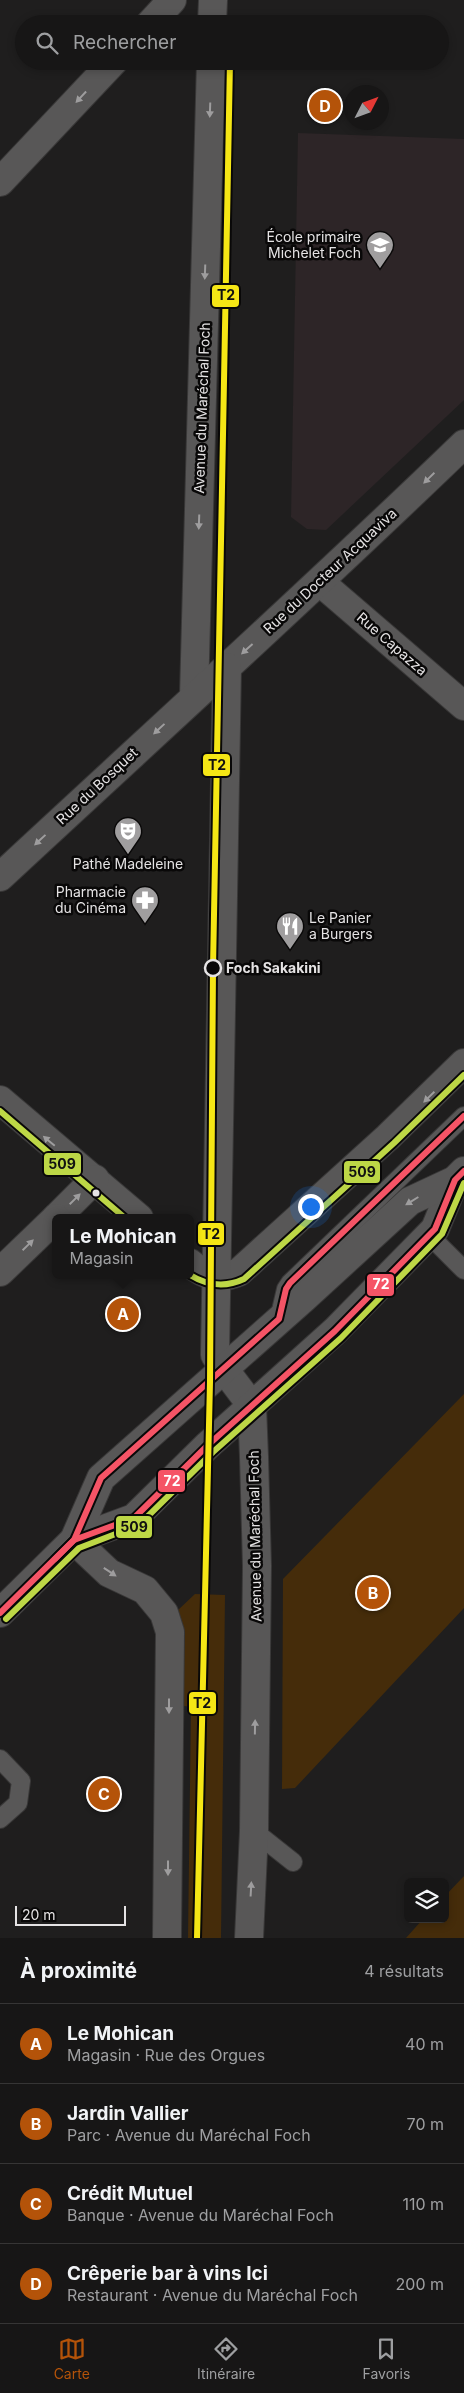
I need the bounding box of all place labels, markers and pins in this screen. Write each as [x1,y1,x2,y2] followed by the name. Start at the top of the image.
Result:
[309,87,341,125] pin: D
[267,228,361,261] place label: École primaire Michelet Foch
[365,230,395,269] school or university icon: École primaire Michelet Foch
[113,816,143,855] theatre icon: Pathé Madeleine
[73,855,183,872] place label: Pathé Madeleine
[55,883,126,916] place label: Pharmacie du Cinéma
[130,885,160,924] pharmacy icon: Pharmacie du Cinéma
[309,909,373,942] place label: Le Panier a Burgers
[275,911,305,950] restaurant icon: Le Panier a Burgers
[204,959,222,977] marker: Foch Sakakini
[226,959,321,976] place label: Foch Sakakini
[91,1188,101,1198] unlabelled marker
[107,1295,139,1333] pin: A
[357,1574,389,1612] pin: B
[88,1775,120,1813] pin: C

